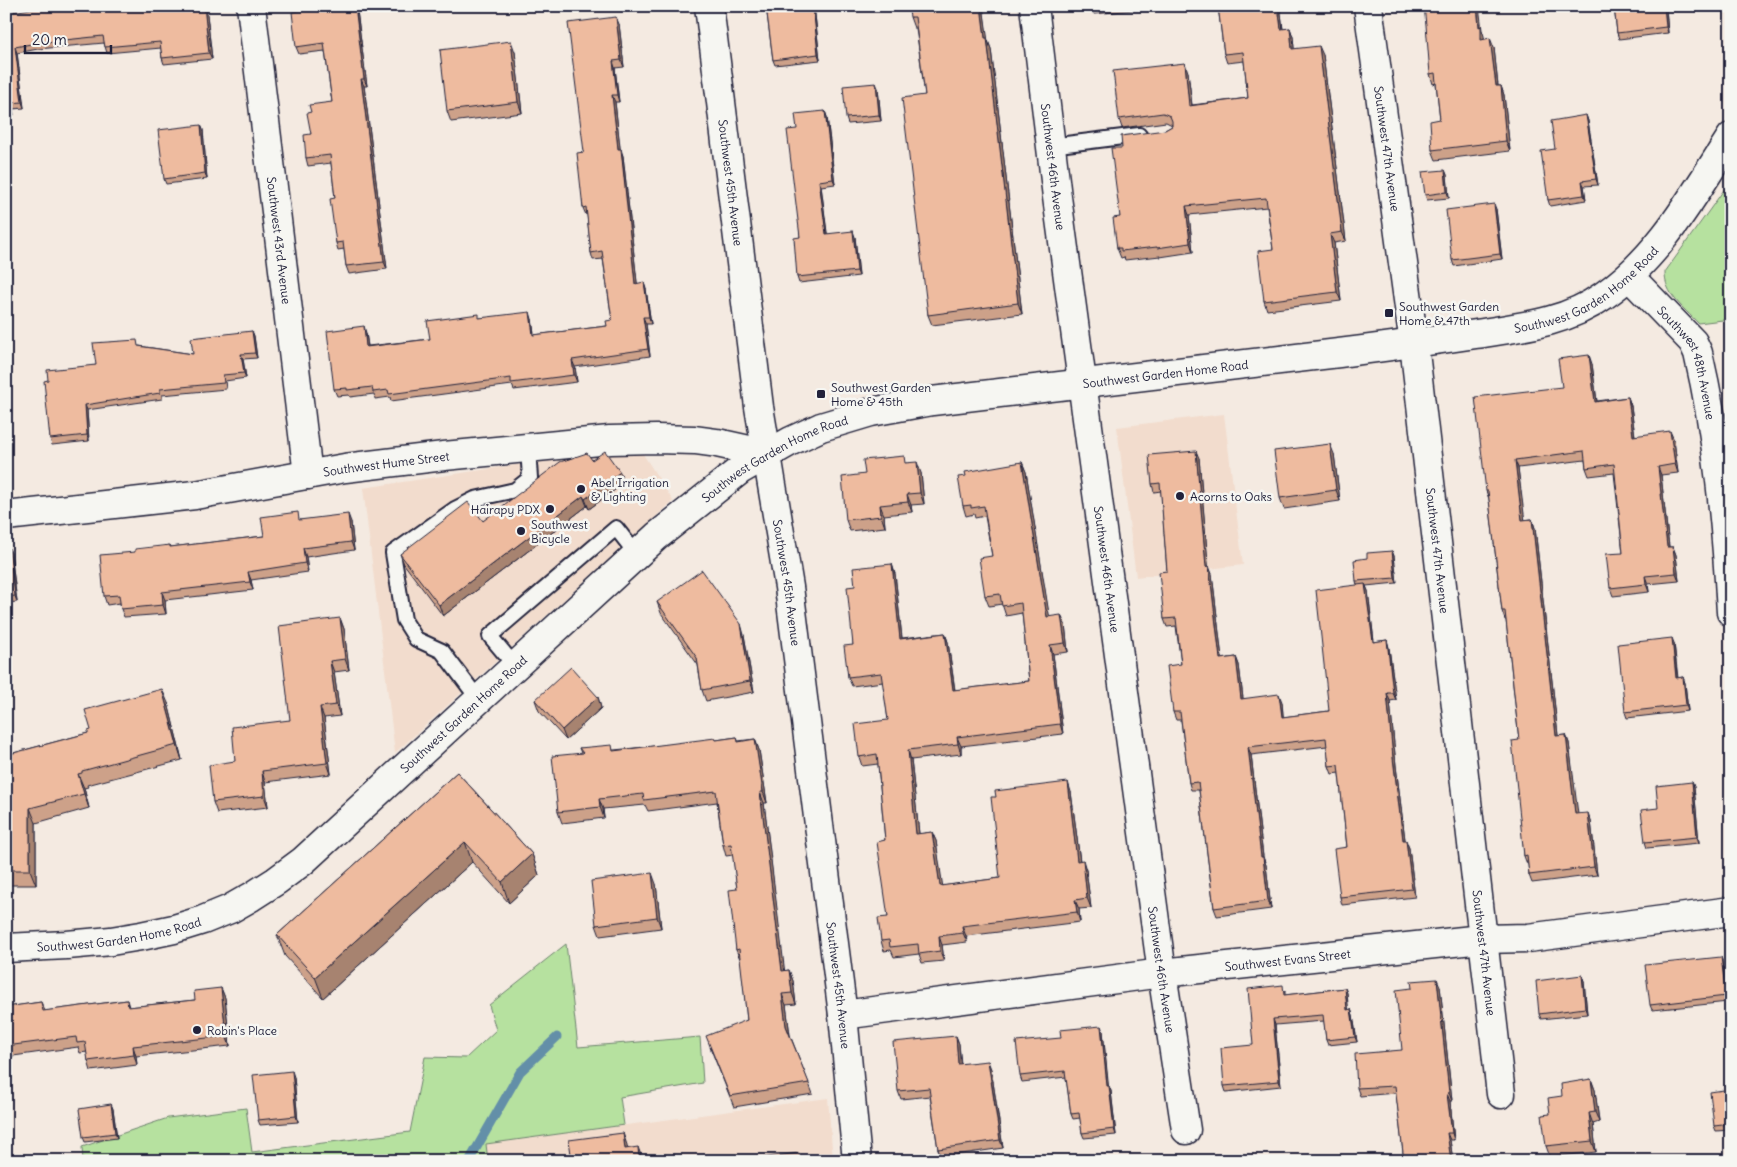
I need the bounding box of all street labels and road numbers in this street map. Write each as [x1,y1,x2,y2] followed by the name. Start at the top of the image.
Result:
[1371,85,1403,212] street label: Southwest 47th Avenue
[1038,103,1069,231] street label: Southwest 46th Avenue
[716,118,746,247] street label: Southwest 45th Avenue
[264,176,295,305] street label: Southwest 43rd Avenue
[1513,243,1661,335] street label: Southwest Garden Home Road
[1654,303,1719,421] street label: Southwest 48th Avenue
[1082,356,1249,391] street label: Southwest Garden Home Road
[698,412,850,505] street label: Southwest Garden Home Road
[322,448,450,479] street label: Southwest Hume Street
[1423,487,1453,614] street label: Southwest 47th Avenue
[1091,505,1123,633] street label: Southwest 46th Avenue
[770,518,804,647] street label: Southwest 45th Avenue
[397,652,530,776] street label: Southwest Garden Home Road
[1470,889,1499,1016] street label: Southwest 47th Avenue
[1146,905,1179,1034] street label: Southwest 46th Avenue
[36,914,203,954] street label: Southwest Garden Home Road
[824,921,854,1049] street label: Southwest 45th Avenue
[1224,946,1351,974] street label: Southwest Evans Street

